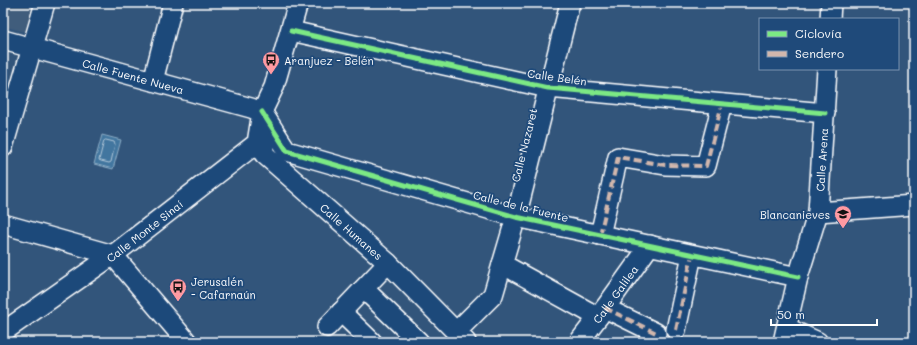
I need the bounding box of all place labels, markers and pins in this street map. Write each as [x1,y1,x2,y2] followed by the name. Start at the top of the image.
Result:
[261,50,281,75] bus stop icon: Aranjuez - Belén
[284,53,374,68] place label: Aranjuez - Belén
[833,204,853,229] school or university icon: Blancanieves
[760,207,830,222] place label: Blancanieves
[191,274,256,302] place label: Jerusalén - Cafarnaún
[168,277,188,302] bus stop icon: Jerusalén - Cafarnaún

